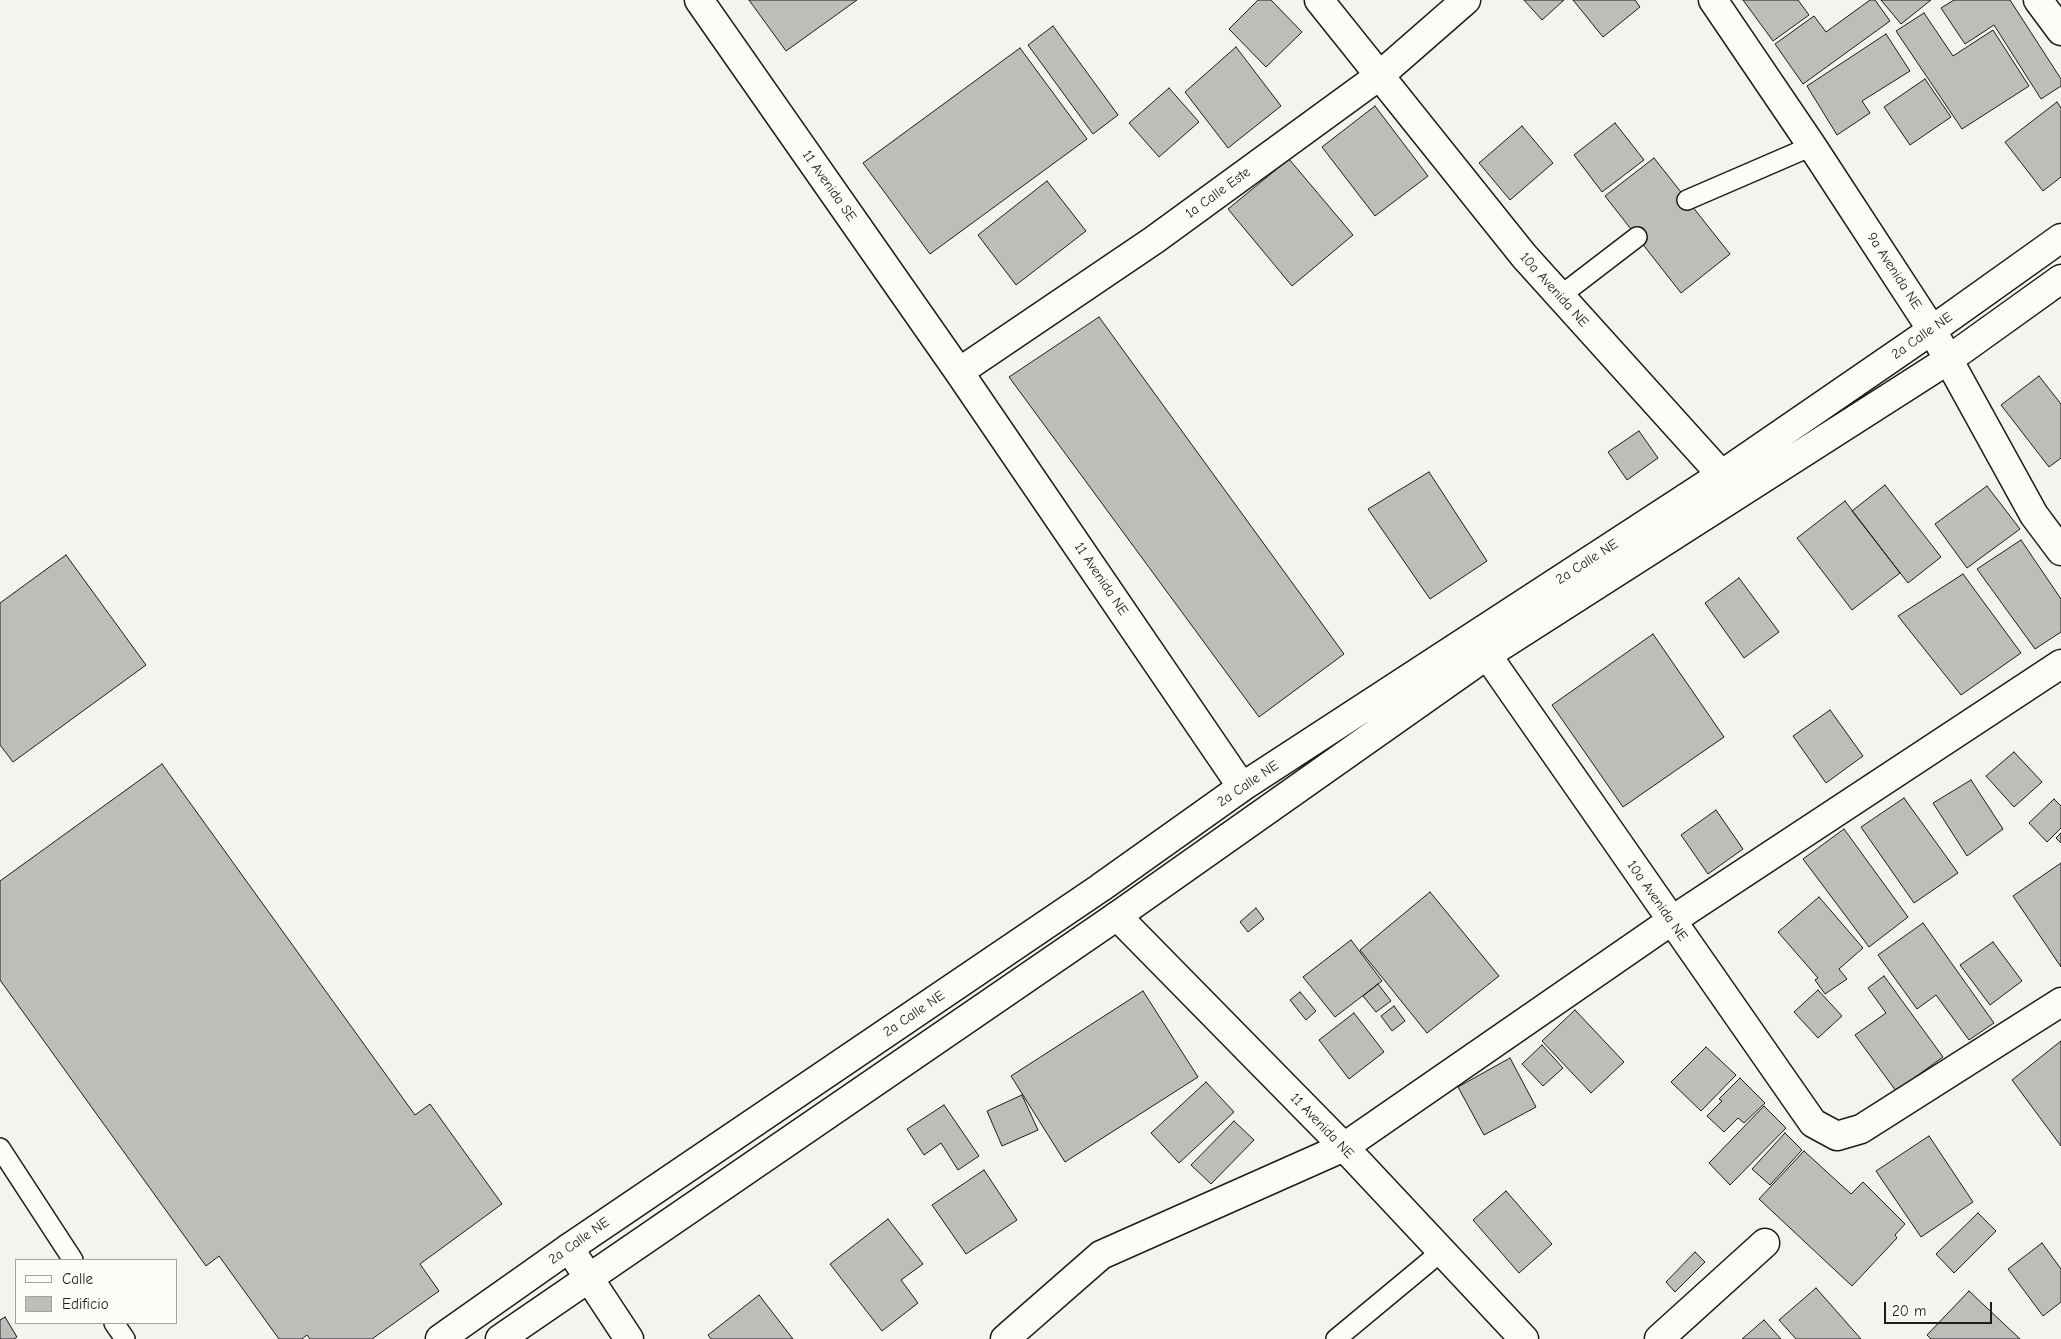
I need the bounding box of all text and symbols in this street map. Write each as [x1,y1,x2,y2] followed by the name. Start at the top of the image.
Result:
[798,147,860,225] street label: 11 Avenida SE
[1182,164,1254,222] street label: 1a Calle Este
[1863,230,1925,312] street label: 9a Avenida NE
[1516,249,1592,331] street label: 10a Avenida NE
[1888,309,1956,363] street label: 2a Calle NE
[1553,536,1621,588] street label: 2a Calle NE
[1070,539,1132,619] street label: 11 Avenida NE
[1214,757,1282,811] street label: 2a Calle NE
[1623,857,1691,945] street label: 10a Avenida NE
[880,987,948,1041] street label: 2a Calle NE
[1287,1090,1357,1162] street label: 11 Avenida NE
[545,1214,613,1268] street label: 2a Calle NE
[15,1259,178,1324] legend
[62,1270,93,1288] text: Calle
[1886,1292,1994,1324] scale bar
[62,1295,109,1313] text: Edificio
[1892,1302,1926,1320] text: 20 m

